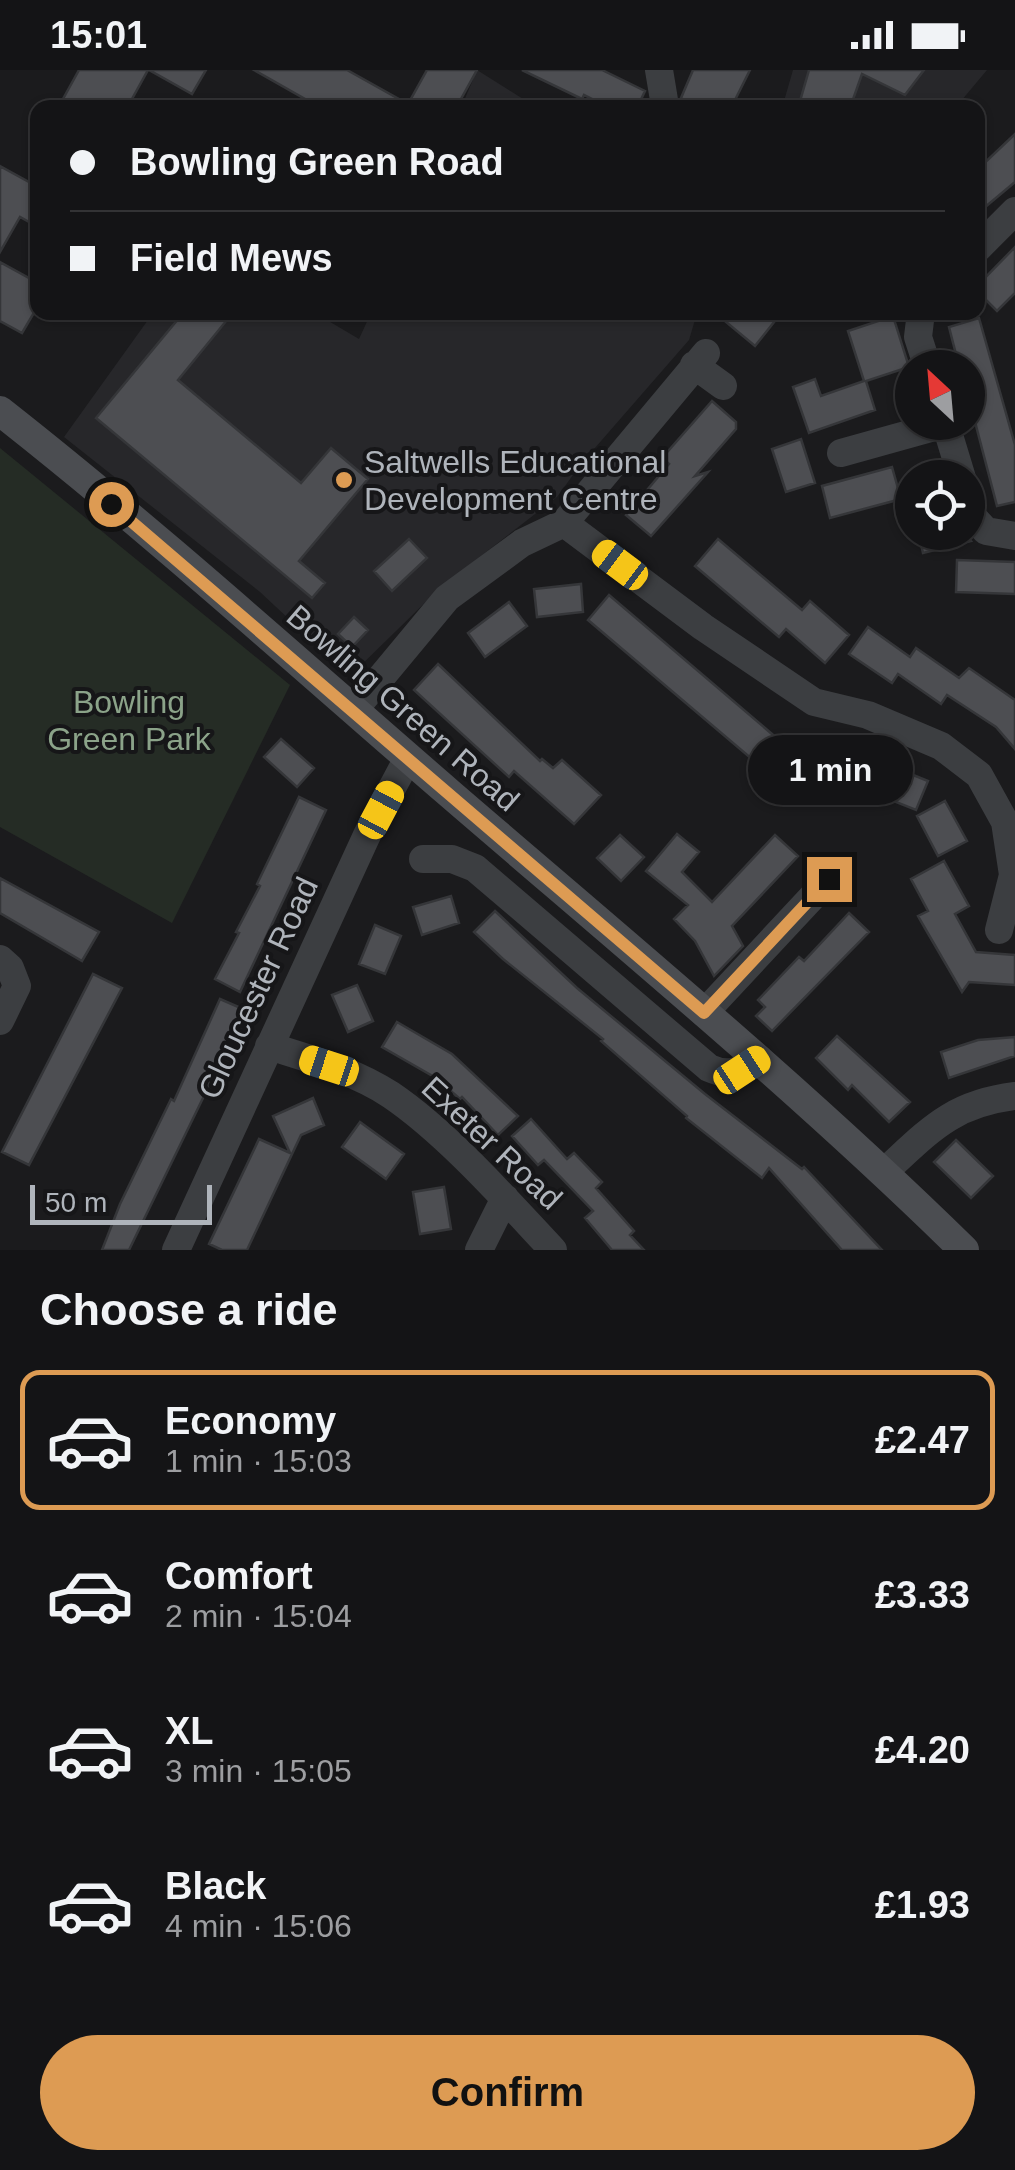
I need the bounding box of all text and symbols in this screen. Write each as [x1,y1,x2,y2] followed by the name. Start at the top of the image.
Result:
[50,14,147,56] text: 15:01
[130,141,504,183] text: Bowling Green Road
[130,237,333,279] text: Field Mews
[895,350,985,440] north arrow
[895,350,985,550] map controls
[364,444,666,517] place label: Saltwells Educational Development Centre
[895,460,985,550] button: locate
[333,469,355,491] marker: Saltwells Educational Development Centre
[89,482,134,527] route start
[587,535,653,595] car
[280,598,526,818] street label: Bowling Green Road
[47,684,212,757] park label: Bowling Green Park
[746,734,912,804] callout: 1 min
[789,752,872,788] text: 1 min
[354,776,408,844] car
[807,857,852,902] route end
[191,872,325,1104] street label: Gloucester Road
[709,1041,775,1099] car
[296,1042,362,1090] car
[415,1069,569,1217] street label: Exeter Road
[30,1180,212,1224] scale bar
[45,1187,107,1218] text: 50 m
[40,1284,338,1335] text: Choose a ride
[45,1395,135,1485] icon: car
[165,1400,336,1442] text: Economy
[875,1419,970,1461] text: £2.47
[165,1443,352,1479] text: 1 min · 15:03
[45,1550,135,1640] icon: car
[165,1555,313,1597] text: Comfort
[875,1574,970,1616] text: £3.33
[165,1598,352,1634] text: 2 min · 15:04
[45,1705,135,1795] icon: car
[165,1710,214,1752] text: XL
[875,1729,970,1771] text: £4.20
[165,1753,352,1789] text: 3 min · 15:05
[45,1860,135,1950] icon: car
[165,1865,266,1907] text: Black
[875,1884,970,1926] text: £1.93
[165,1908,352,1944] text: 4 min · 15:06
[40,2035,975,2150] button: Confirm

